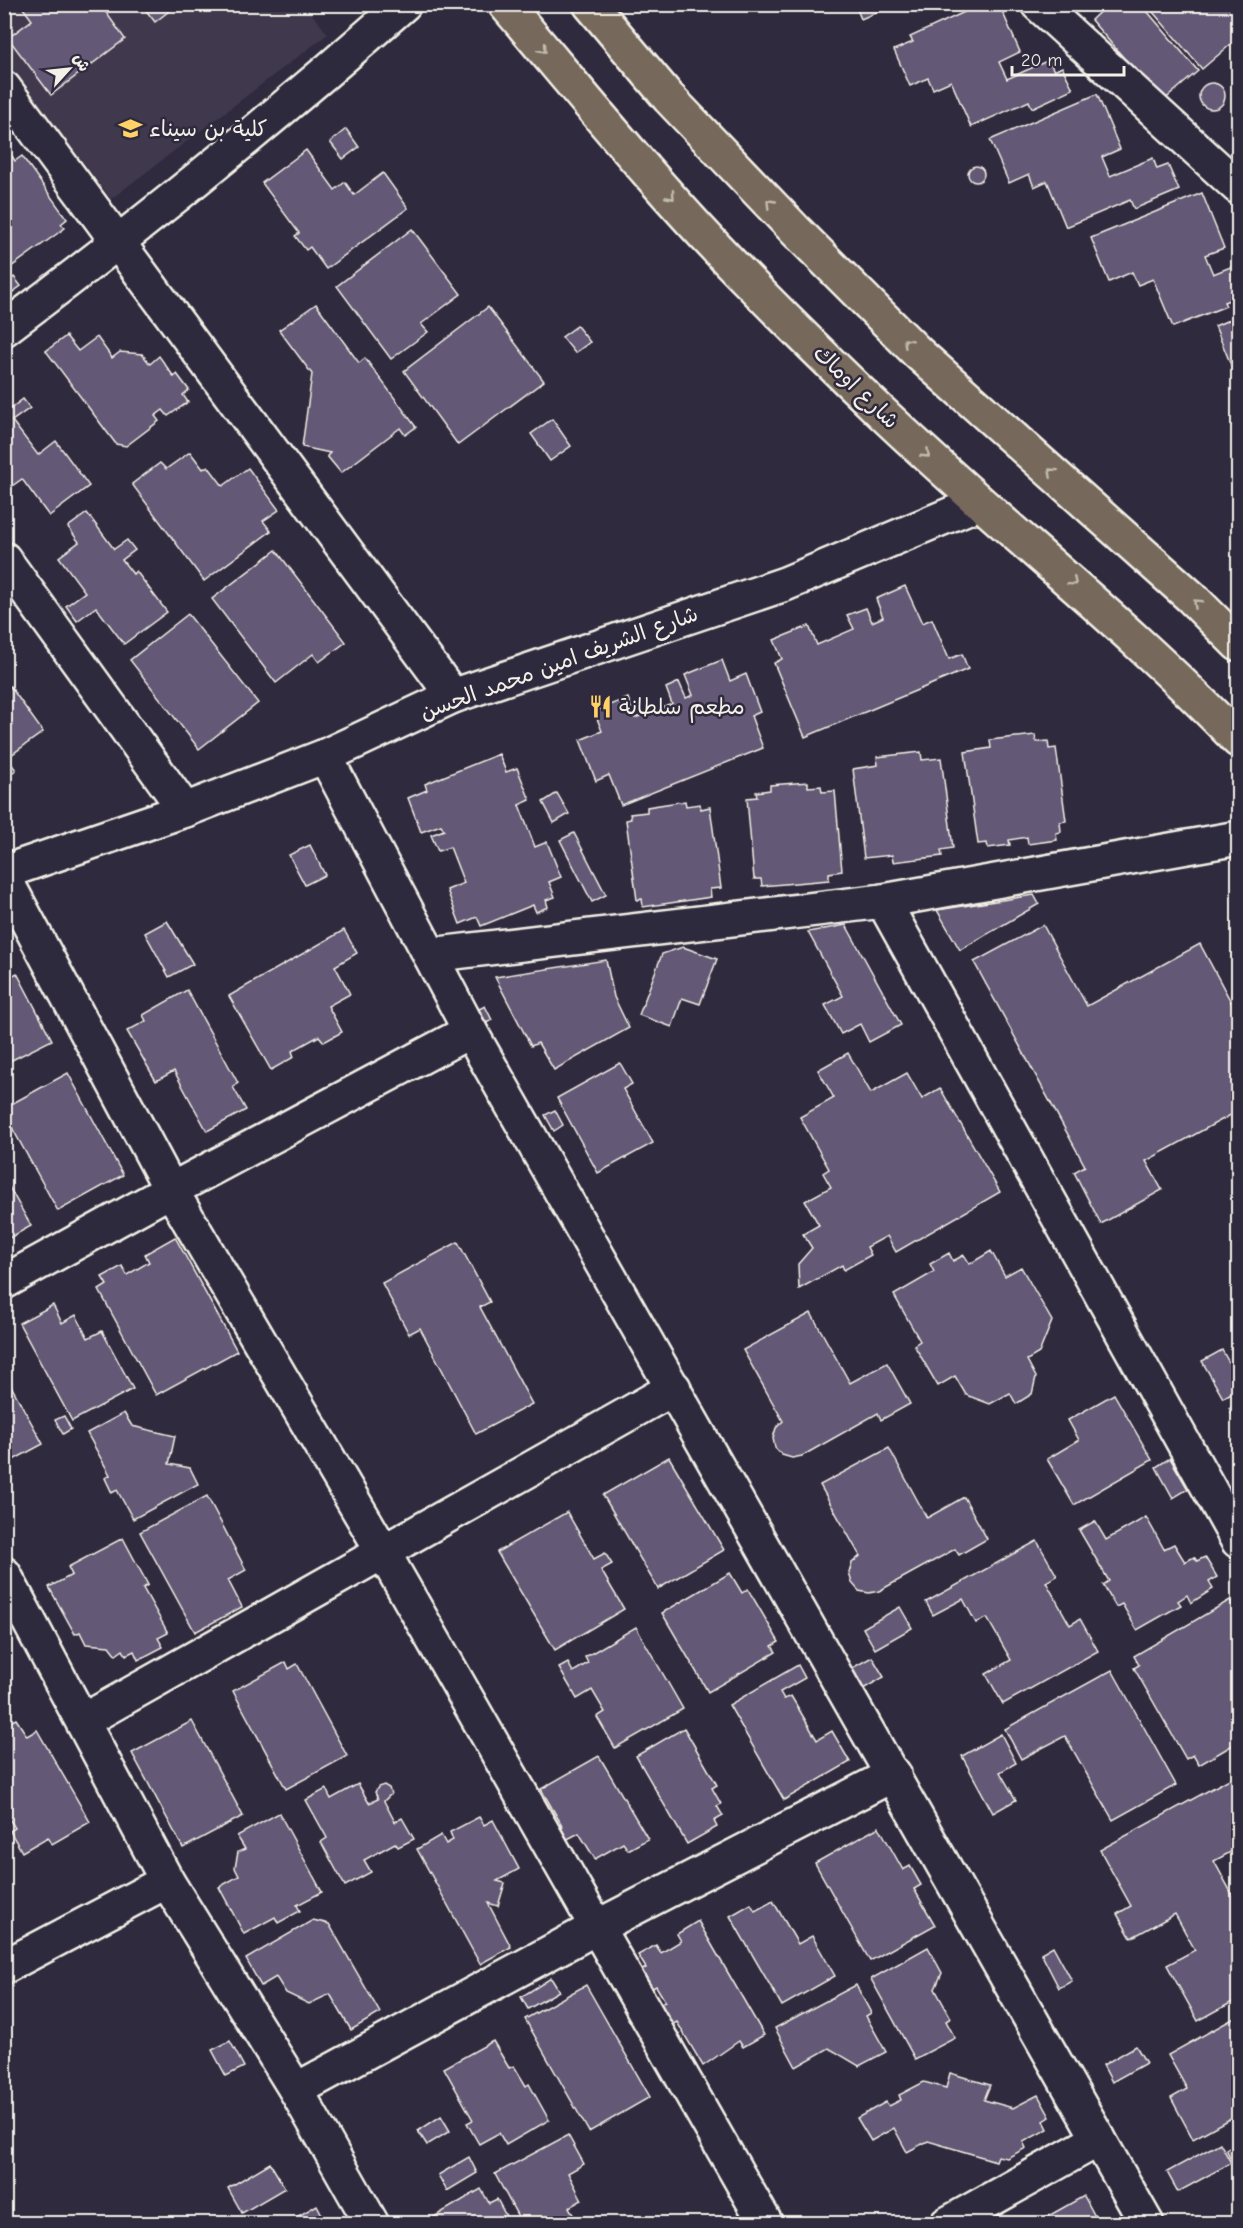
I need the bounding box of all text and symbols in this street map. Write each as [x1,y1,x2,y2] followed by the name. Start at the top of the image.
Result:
[39,39,99,99] north arrow
[1012,39,1124,77] scale bar
[536,42,547,53] one-way arrow
[1021,50,1062,71] text: 20 m
[69,51,93,75] text: ش
[118,116,144,142] school or university icon: كلية بن سيناء
[149,116,267,142] place label: كلية بن سيناء
[664,189,675,200] one-way arrow
[766,199,777,210] one-way arrow
[903,338,914,348] one-way arrow
[807,340,904,435] street label: شارع اوماك
[919,447,929,458] one-way arrow
[1048,468,1059,479] one-way arrow
[1066,575,1077,586] one-way arrow
[1193,599,1203,610] one-way arrow
[416,601,702,727] street label: شارع الشريف امين محمد الحسن
[588,694,614,720] restaurant icon: مطعم سلطانة
[619,694,745,723] place label: مطعم سلطانة

